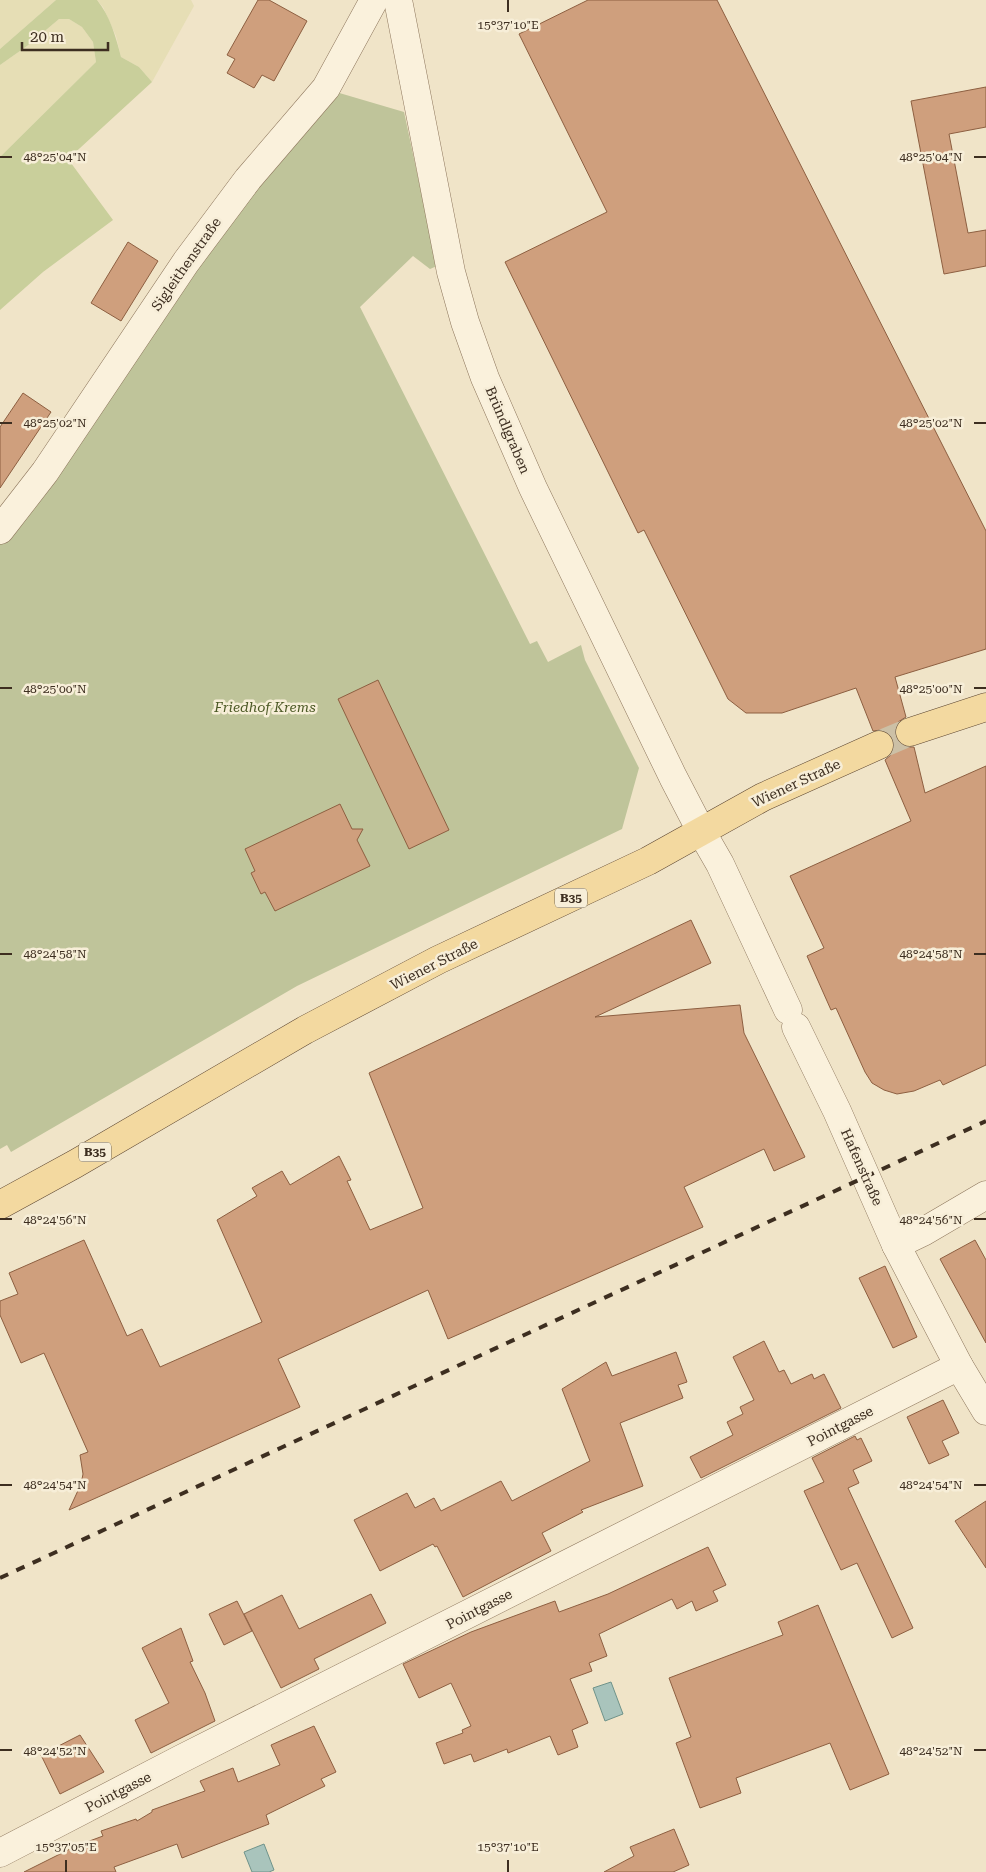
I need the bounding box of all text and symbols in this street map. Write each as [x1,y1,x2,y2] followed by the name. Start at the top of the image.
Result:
[477,18,539,32] text: 15°37'10"E
[22,20,109,52] scale bar
[30,28,65,46] text: 20 m
[23,150,87,164] text: 48°25'04"N
[899,150,963,164] text: 48°25'04"N
[148,214,224,314] street label: Sigleithenstraße
[482,384,534,476] street label: Bründlgraben
[23,416,87,430] text: 48°25'02"N
[899,416,963,430] text: 48°25'02"N
[23,682,87,696] text: 48°25'00"N
[899,682,963,696] text: 48°25'00"N
[213,699,316,715] park label: Friedhof Krems
[749,755,843,811] street label: Wiener Straße
[555,888,587,908] road number: B35
[388,935,481,993] street label: Wiener Straße
[23,947,87,961] text: 48°24'58"N
[899,947,963,961] text: 48°24'58"N
[838,1126,886,1208] street label: Hafenstraße
[79,1142,111,1162] road number: B35
[23,1213,87,1227] text: 48°24'56"N
[899,1213,963,1227] text: 48°24'56"N
[804,1402,876,1450] street label: Pointgasse
[23,1478,87,1492] text: 48°24'54"N
[899,1478,963,1492] text: 48°24'54"N
[443,1585,515,1633] street label: Pointgasse
[23,1744,87,1758] text: 48°24'52"N
[899,1744,963,1758] text: 48°24'52"N
[82,1768,154,1816] street label: Pointgasse
[35,1840,97,1854] text: 15°37'05"E
[477,1840,539,1854] text: 15°37'10"E

